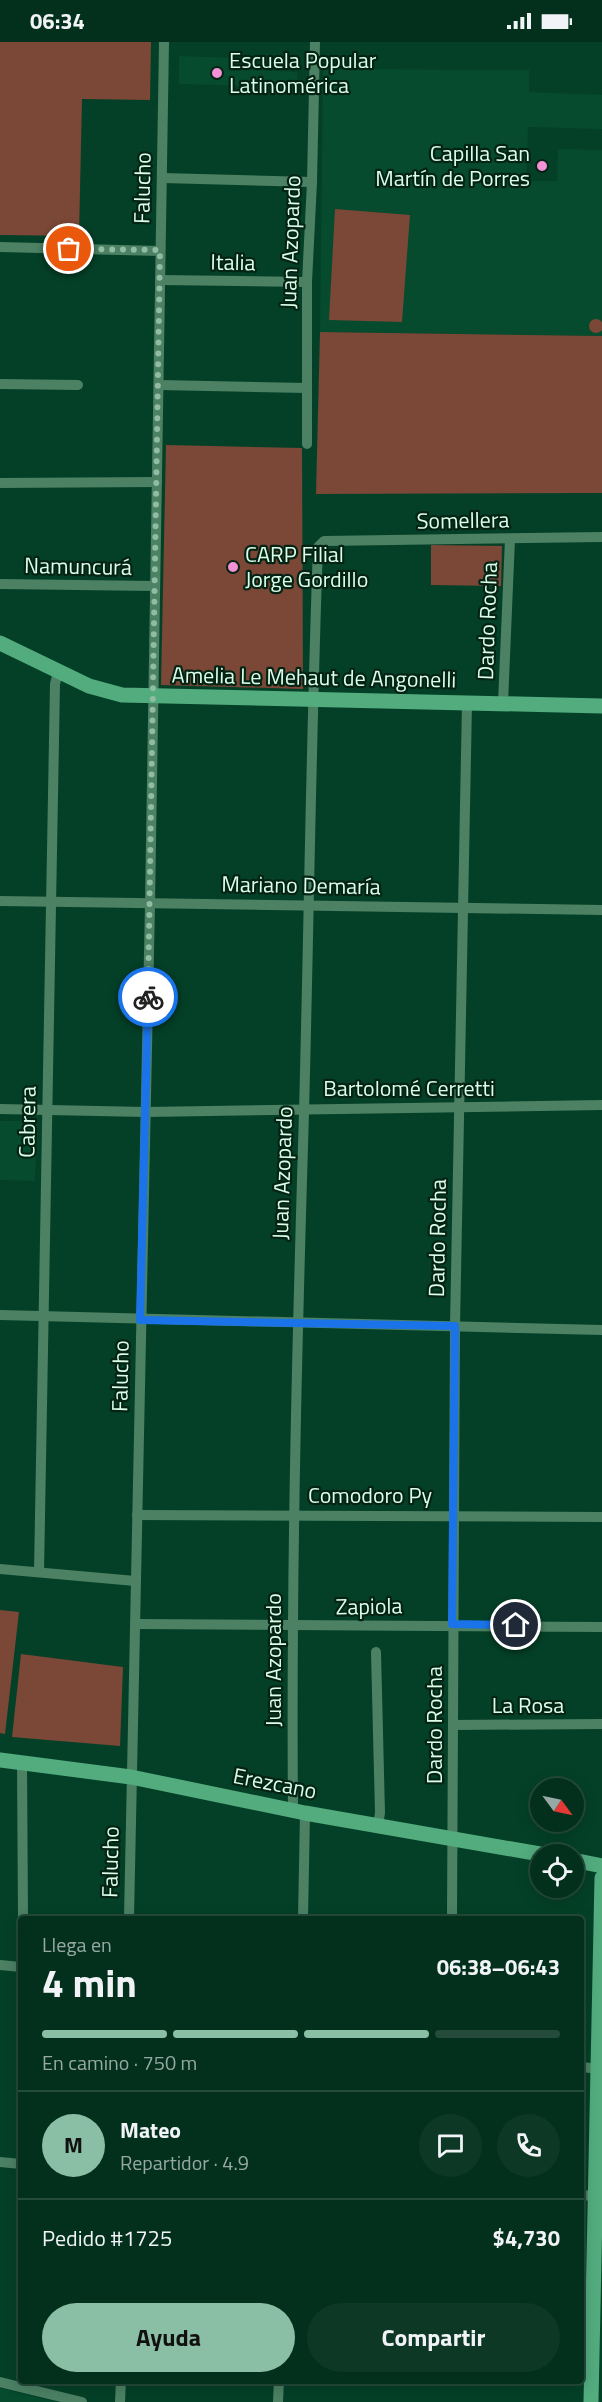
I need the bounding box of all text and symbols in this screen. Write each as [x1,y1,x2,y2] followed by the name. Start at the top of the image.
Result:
[30,4,85,38] text: 06:34
[229,43,377,102] place label: Escuela Popular Latinomérica
[210,66,224,80] marker: Escuela Popular Latinomérica
[375,136,530,195] place label: Capilla San Martín de Porres
[124,152,160,224] street label: Falucho
[535,159,549,173] marker: Capilla San Martín de Porres
[271,175,309,309] street label: Juan Azopardo
[43,223,94,274] pin
[52,232,85,265] icon: bag
[210,245,256,279] street label: Italia
[416,502,510,538] street label: Somellera
[245,537,368,596] place label: CARP Filial Jorge Gordillo
[24,548,132,584] street label: Namuncurá
[226,560,240,574] marker: CARP Filial Jorge Gordillo
[468,561,506,681] street label: Dardo Rocha
[171,658,457,696] street label: Amelia Le Mehaut de Angonelli
[221,867,381,903] street label: Mariano Demaría
[118,967,178,1027] courier
[132,981,165,1014] icon: bike
[323,1071,495,1105] street label: Bartolomé Cerretti
[9,1086,45,1158] street label: Cabrera
[263,1106,301,1240] street label: Juan Azopardo
[419,1179,455,1297] street label: Dardo Rocha
[102,1340,138,1412] street label: Falucho
[308,1478,432,1512] street label: Comodoro Py
[335,1588,403,1624] street label: Zapiola
[256,1593,290,1727] street label: Juan Azopardo
[490,1599,541,1650] pin
[499,1608,532,1641] icon: home
[417,1666,451,1784] street label: Dardo Rocha
[492,1688,564,1722] street label: La Rosa
[230,1758,320,1808] street label: Erezcano
[530,1778,584,1832] north arrow
[530,1778,584,1898] map controls
[92,1826,128,1898] street label: Falucho
[530,1844,584,1898] button: locate
[42,1929,112,1960] text: Llega en
[437,1950,560,1984] text: 06:38–06:43
[42,1953,137,2012] text: 4 min
[42,2047,197,2078] text: En camino · 750 m
[120,2113,181,2147] text: Mateo
[419,2114,482,2177] button: chat
[497,2114,560,2177] button: phone
[64,2128,83,2162] text: M
[120,2147,249,2178] text: Repartidor · 4.9
[42,2221,172,2255] text: Pedido #1725
[493,2221,560,2255] text: $4,730
[42,2303,295,2372] button: Ayuda
[307,2303,560,2372] button: Compartir

